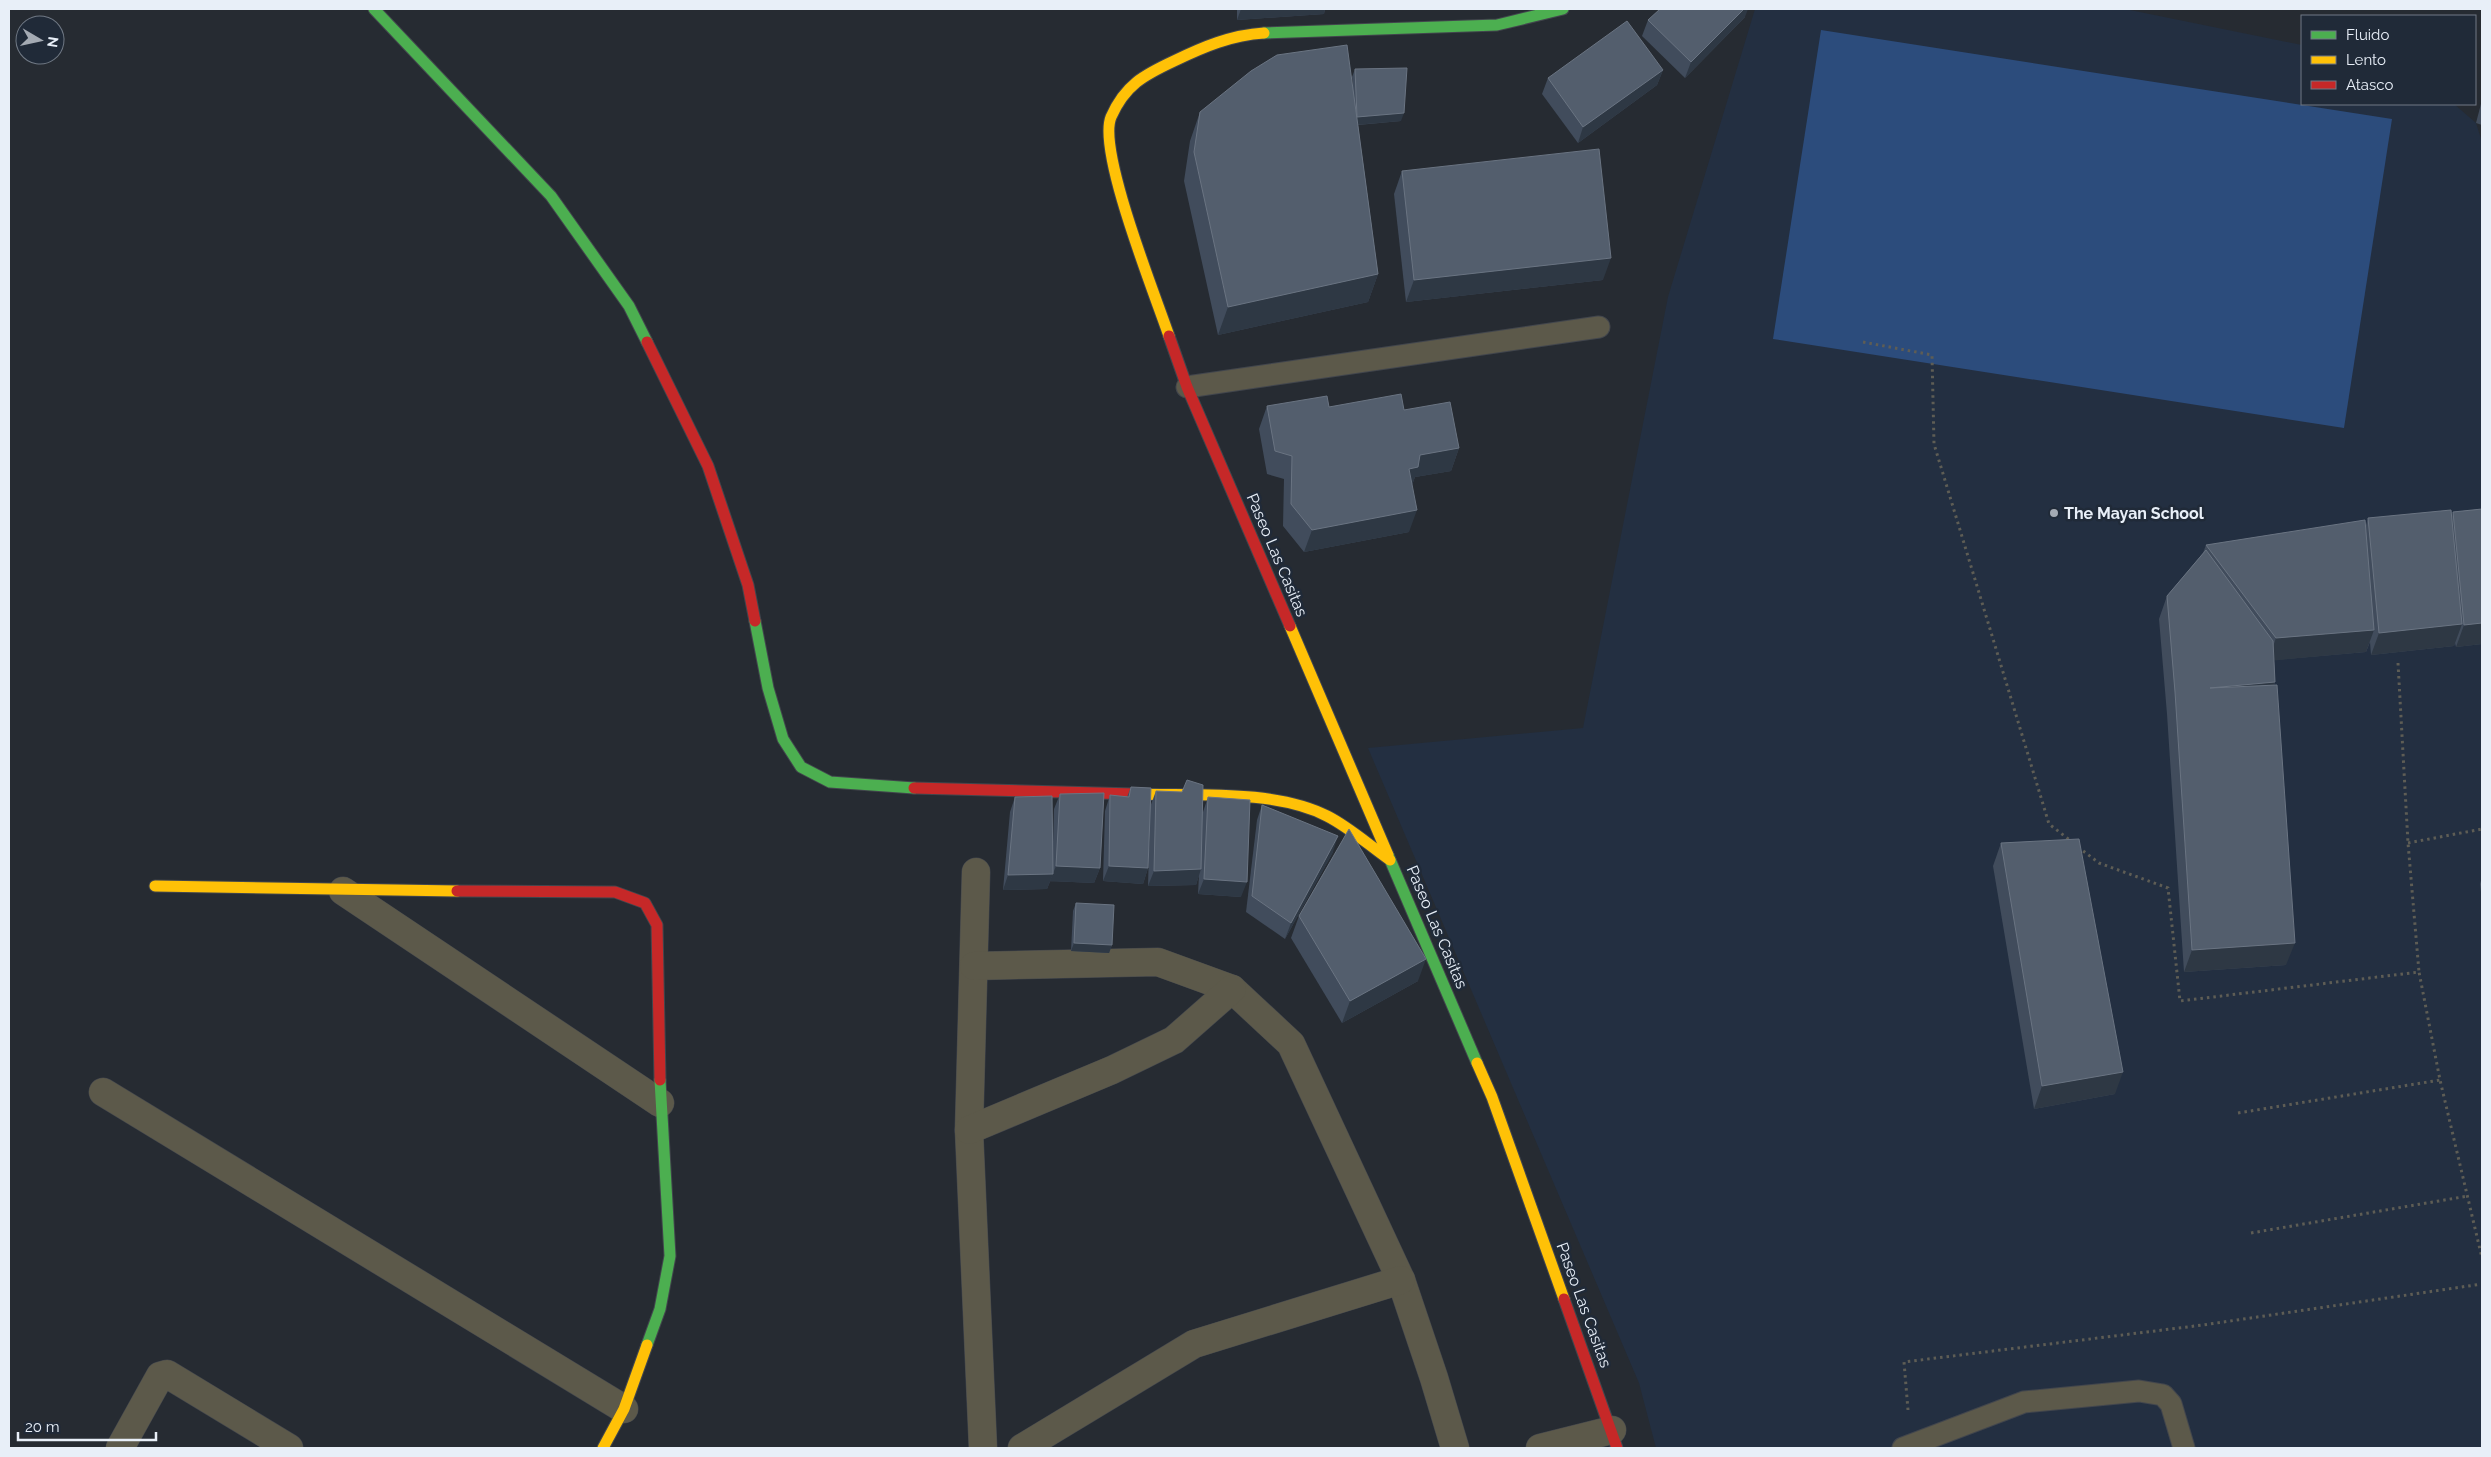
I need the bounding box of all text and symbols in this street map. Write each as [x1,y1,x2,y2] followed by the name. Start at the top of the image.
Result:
[15,15,65,65] north arrow
[2301,15,2476,105] legend
[2346,26,2389,44] text: Fluido
[44,36,62,49] text: N
[2346,51,2386,69] text: Lento
[2346,76,2393,94] text: Atasco
[1242,491,1312,620] street label: Paseo Las Casitas
[2064,504,2205,523] place label: The Mayan School
[2048,507,2060,519] marker: The Mayan School
[1402,863,1472,992] street label: Paseo Las Casitas
[1553,1240,1616,1370] street label: Paseo Las Casitas
[18,1410,155,1442] scale bar
[25,1418,60,1436] text: 20 m

